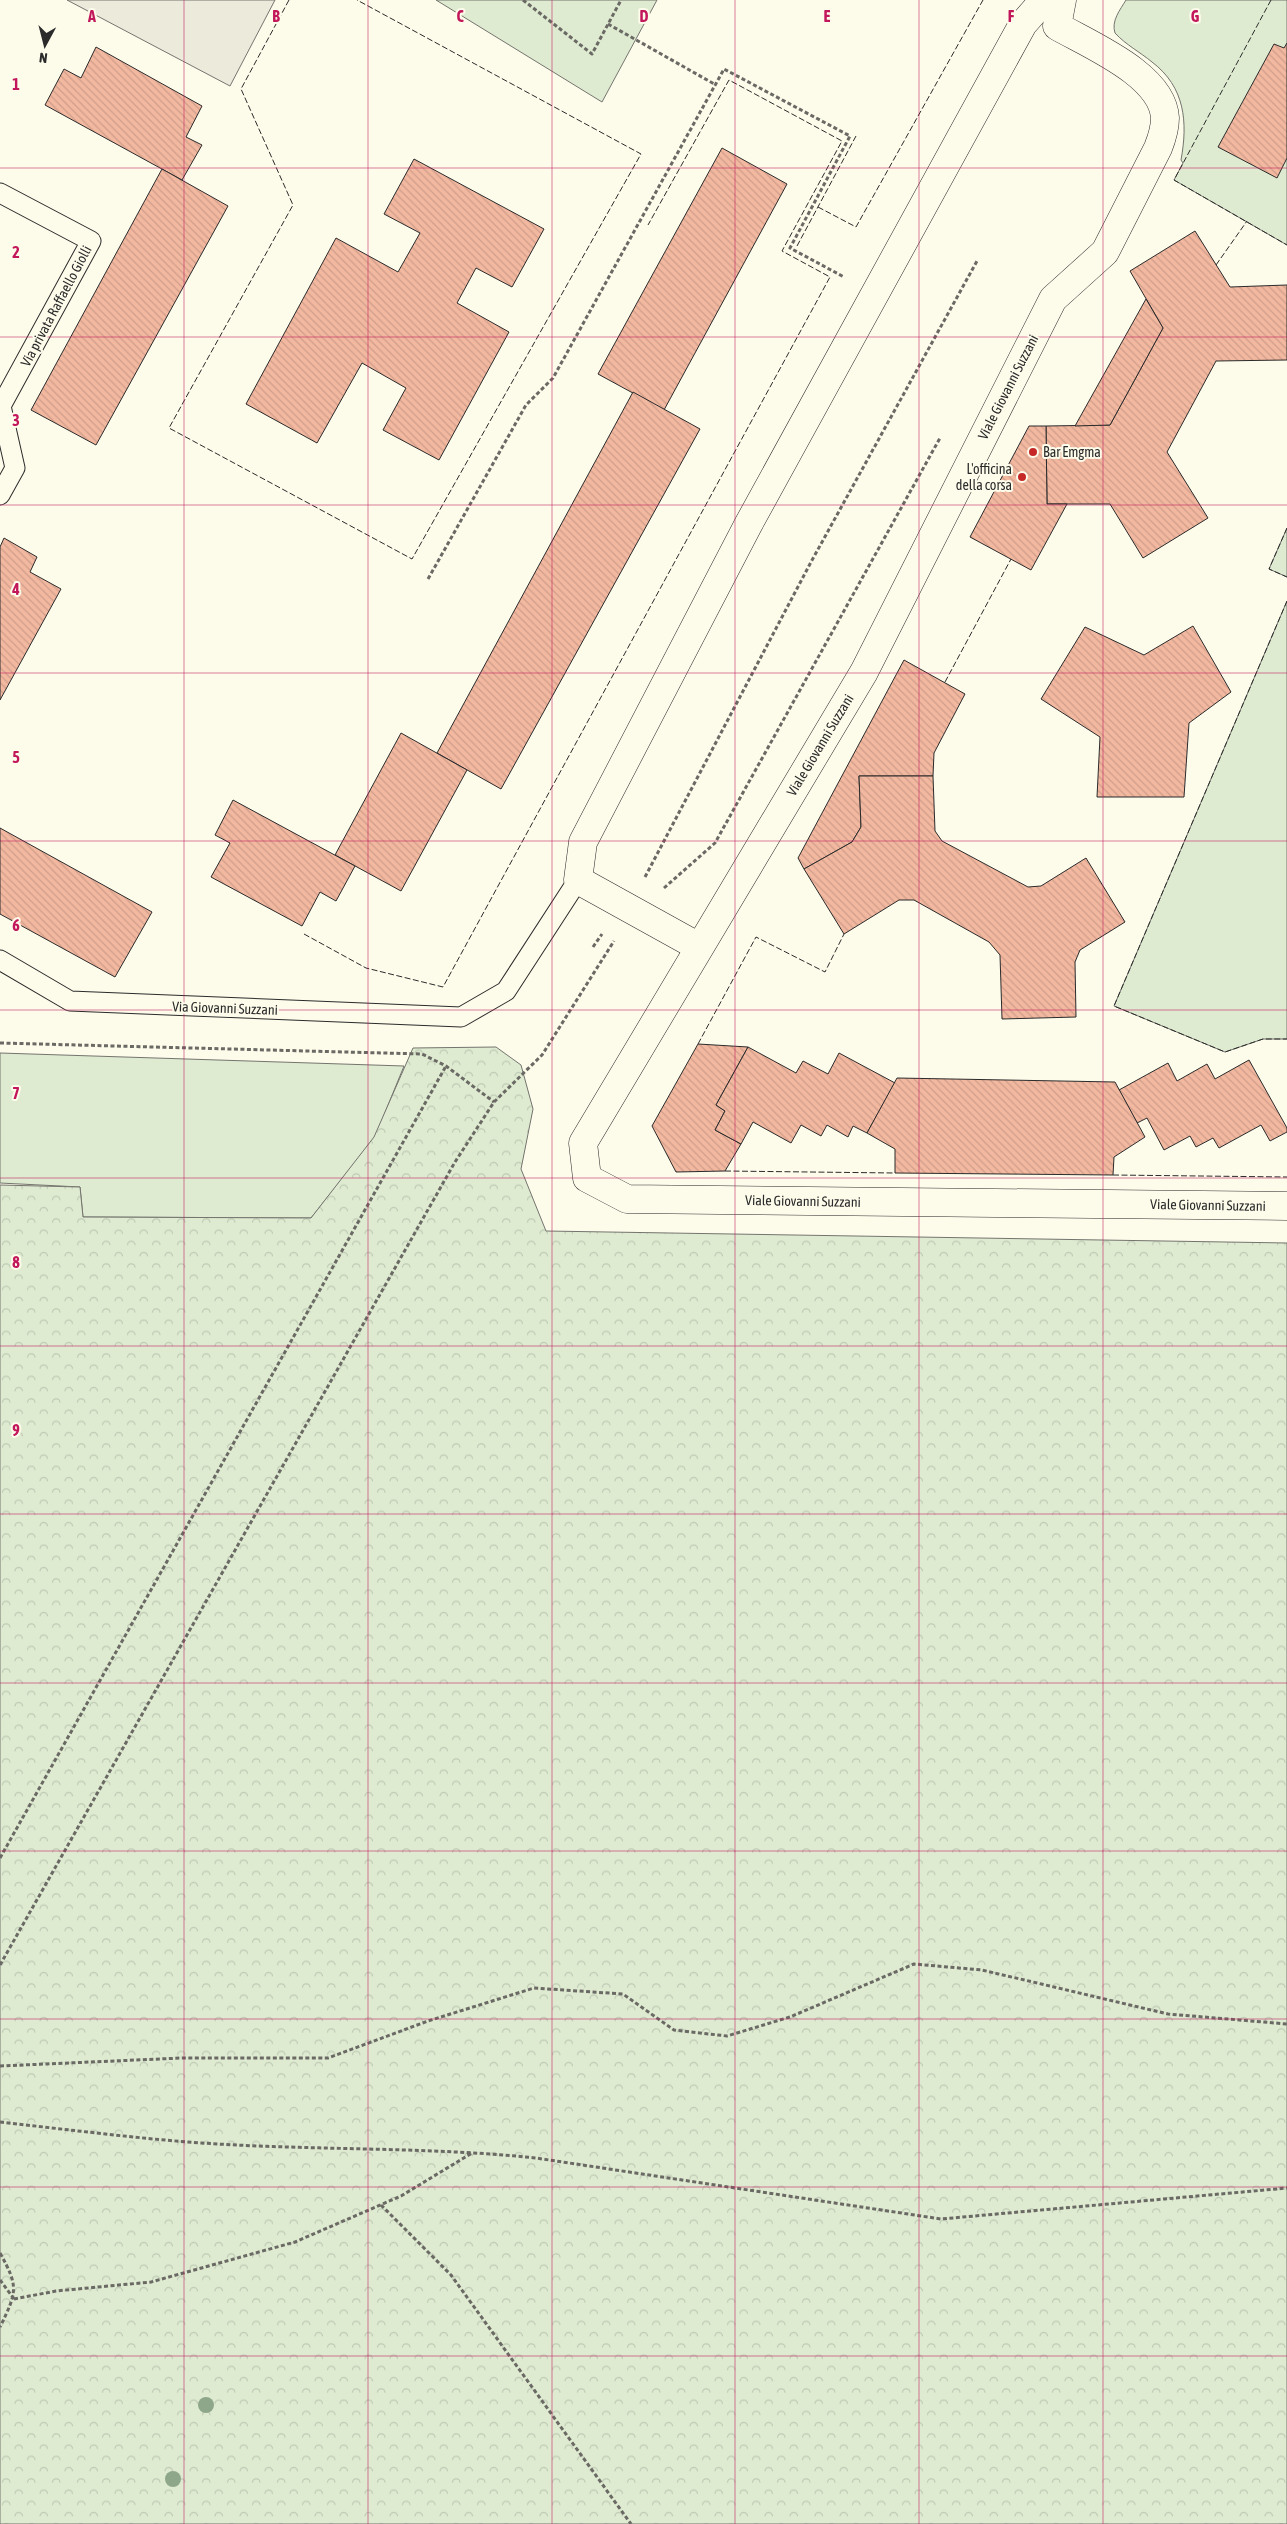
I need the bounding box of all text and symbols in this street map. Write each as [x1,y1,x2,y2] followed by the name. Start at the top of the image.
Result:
[87,7,96,25] text: A
[272,7,280,25] text: B
[456,7,464,25] text: C
[640,7,649,25] text: D
[824,7,831,25] text: E
[1008,7,1015,25] text: F
[1191,7,1200,25] text: G
[20,20,70,70] north arrow
[38,49,48,66] text: N
[12,75,20,93] text: 1
[12,243,20,261] text: 2
[17,243,95,369] street label: Via privata Raffaello Giolli
[975,332,1041,442] street label: Viale Giovanni Suzzani
[12,411,20,429] text: 3
[1043,444,1101,460] place label: Bar Emgma
[1027,446,1039,458] marker: Bar Emgma
[956,461,1012,493] place label: L'officina della corsa
[1016,471,1028,483] marker: L'officina della corsa
[11,580,20,598] text: 4
[783,691,857,799] street label: Viale Giovanni Suzzani
[12,748,20,766] text: 5
[12,916,20,934] text: 6
[172,998,278,1018] street label: Via Giovanni Suzzani
[12,1084,20,1102] text: 7
[745,1192,861,1210] street label: Viale Giovanni Suzzani
[1150,1196,1266,1214] street label: Viale Giovanni Suzzani
[12,1253,20,1271] text: 8
[12,1421,20,1439] text: 9

